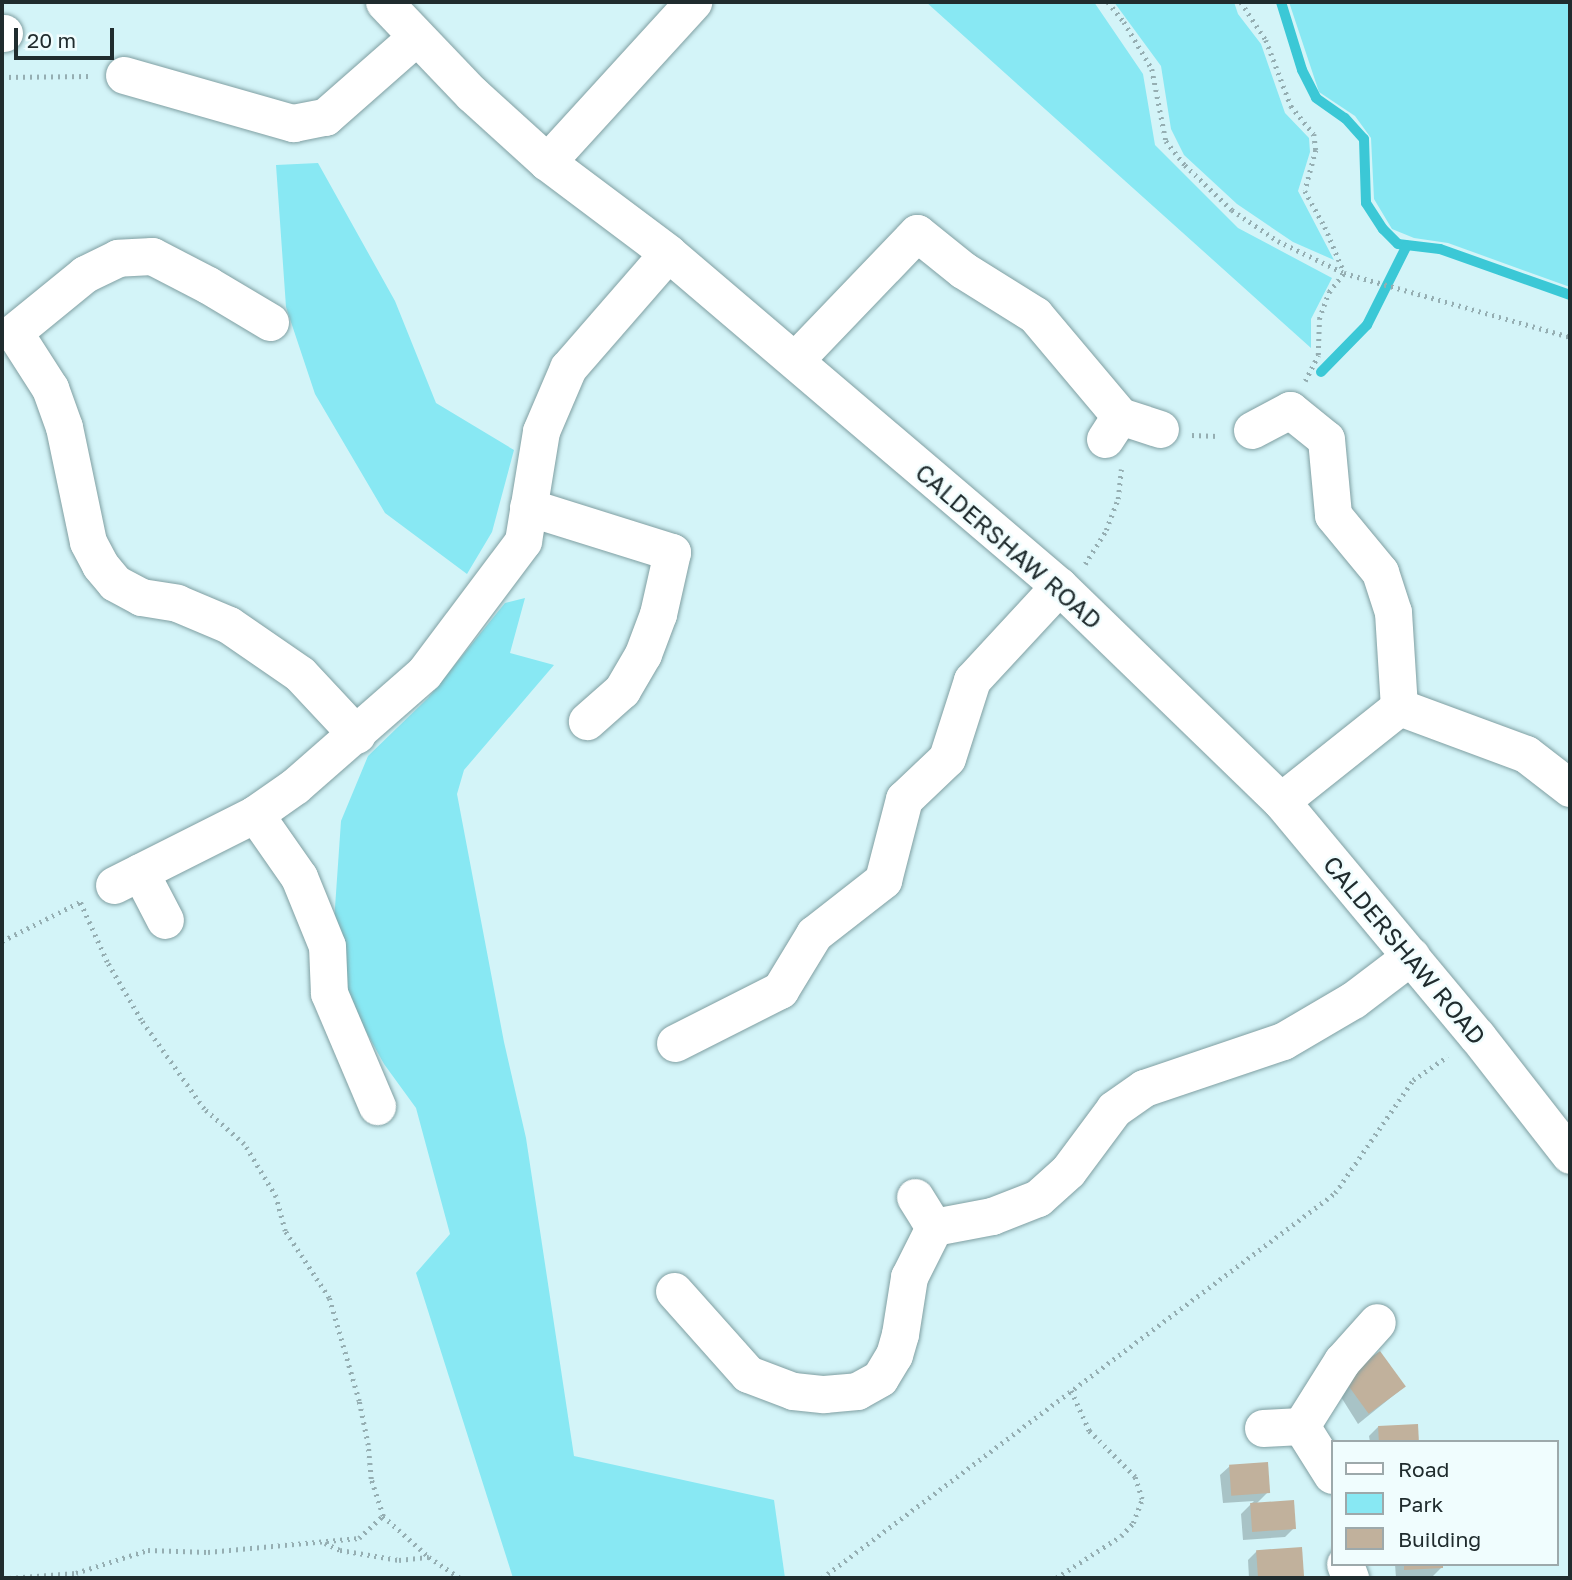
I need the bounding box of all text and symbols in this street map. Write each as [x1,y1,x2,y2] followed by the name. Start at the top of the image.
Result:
[18,14,117,58] scale bar
[27,27,76,53] text: 20 m
[910,457,1108,635] street label: CALDERSHAW ROAD
[1318,850,1492,1050] street label: CALDERSHAW ROAD
[1330,1440,1558,1566] legend
[1398,1456,1449,1482] text: Road
[1398,1491,1443,1517] text: Park
[1398,1526,1481,1552] text: Building

